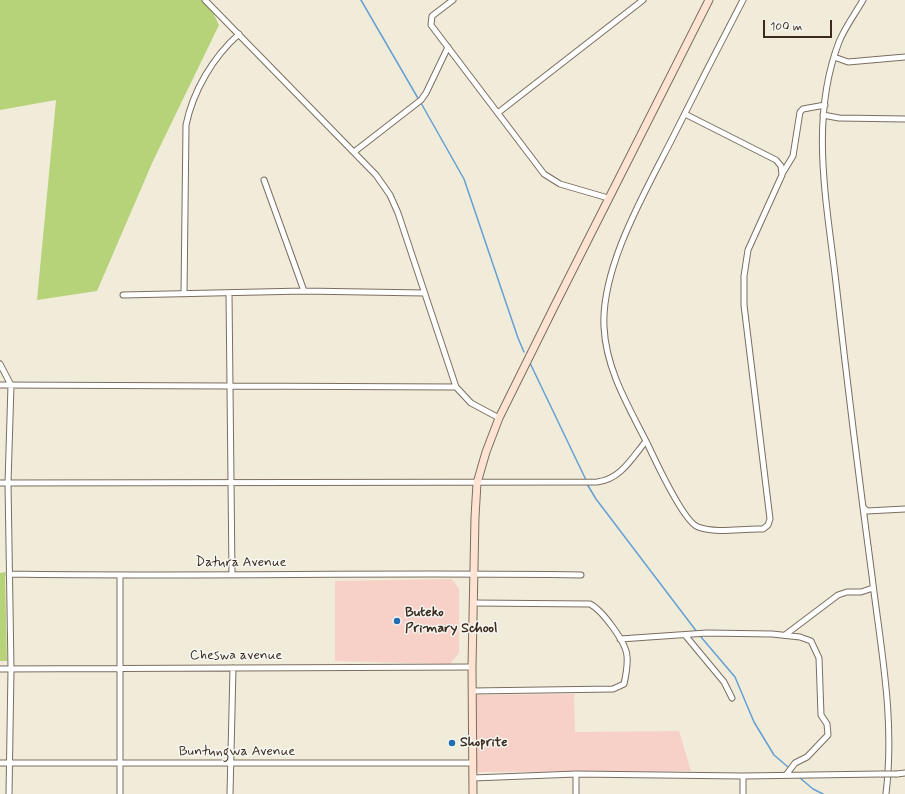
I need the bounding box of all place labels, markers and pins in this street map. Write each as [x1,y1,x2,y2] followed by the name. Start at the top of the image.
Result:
[405,605,497,638] place label: Buteko Primary School
[392,616,402,626] marker: Buteko Primary School
[460,735,508,751] place label: Shoprite
[447,738,457,748] marker: Shoprite

